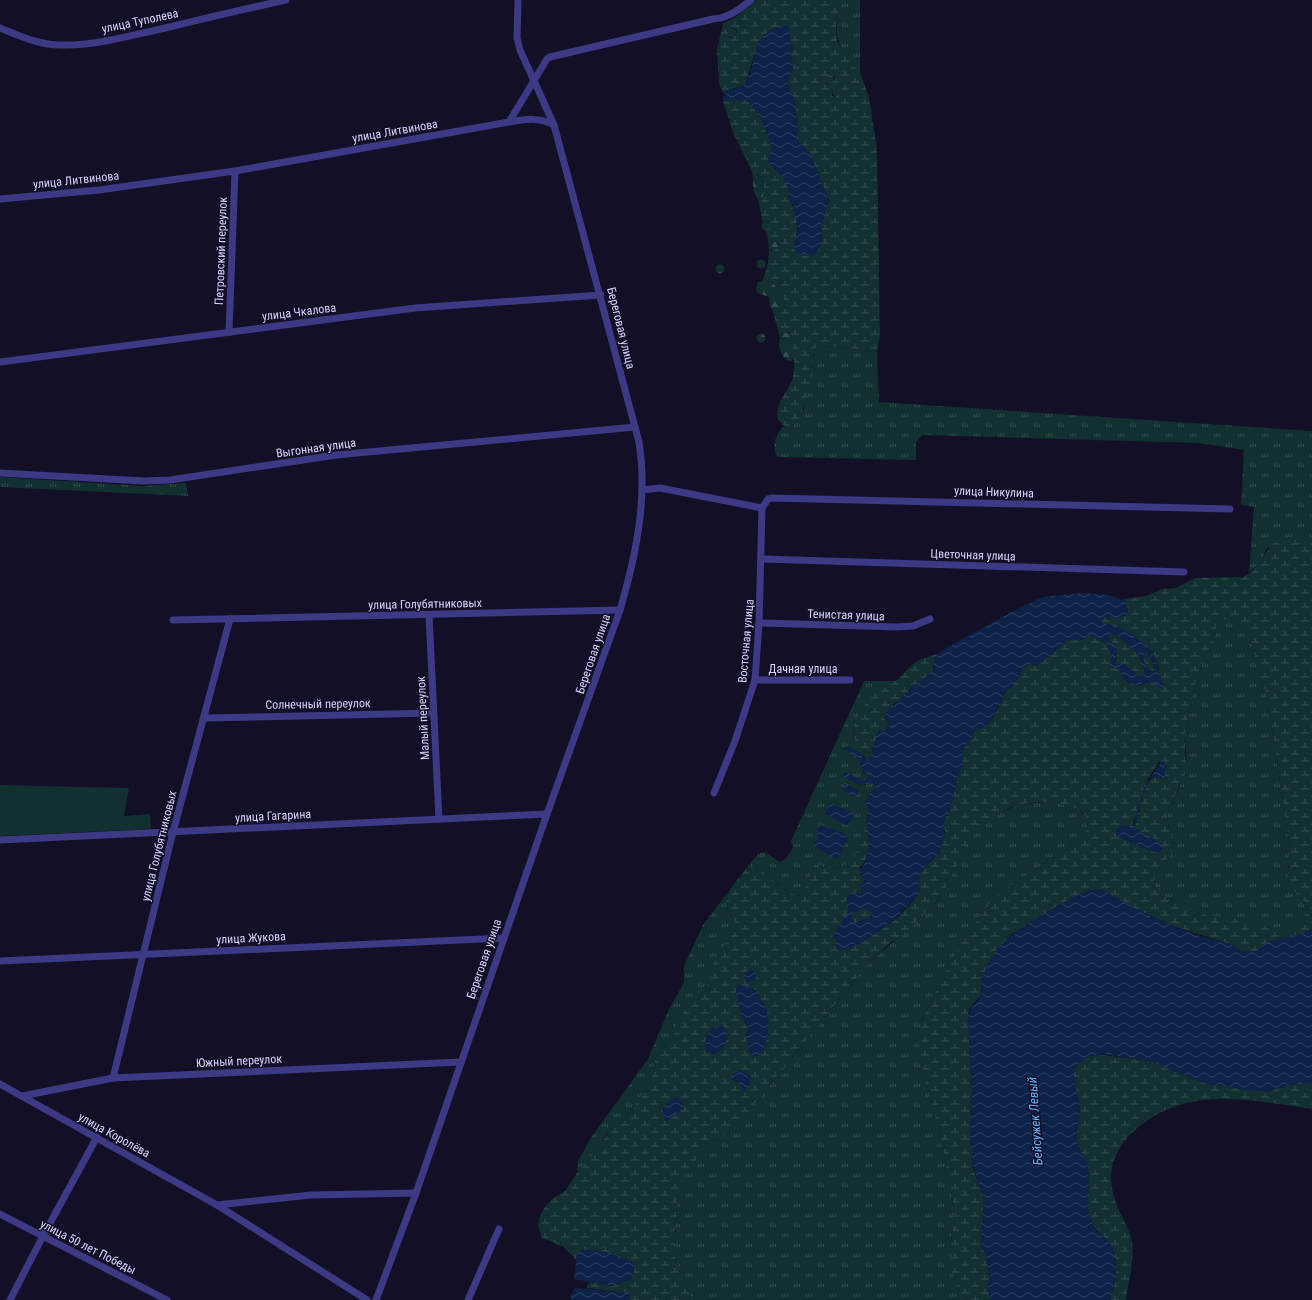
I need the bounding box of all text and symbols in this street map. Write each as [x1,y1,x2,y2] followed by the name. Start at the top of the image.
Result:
[100,6,180,36] street label: улица Туполева
[351,117,439,145] street label: улица Литвинова
[32,168,120,191] street label: улица Литвинова
[212,196,230,305] street label: Петровский переулок
[604,286,638,370] street label: Береговая улица
[261,300,337,323] street label: улица Чкалова
[275,435,357,461] street label: Выгонная улица
[954,484,1034,500] street label: улица Никулина
[930,547,1016,563] street label: Цветочная улица
[368,596,482,612] street label: улица Голубятниковых
[735,598,757,684] street label: Восточная улица
[807,607,885,623] street label: Тенистая улица
[573,612,613,696] street label: Береговая улица
[769,662,838,676] street label: Дачная улица
[414,676,432,760] street label: Малый переулок
[265,696,371,712] street label: Солнечный переулок
[138,789,180,903] street label: улица Голубятниковых
[235,807,312,825] street label: улица Гагарина
[464,917,504,1001] street label: Береговая улица
[216,929,286,947] street label: улица Жукова
[196,1052,283,1070] street label: Южный переулок
[1024,1076,1046,1166] water label: Бейсужек Левый
[76,1110,152,1161] street label: улица Королёва
[38,1217,138,1277] street label: улица 50 лет Победы

